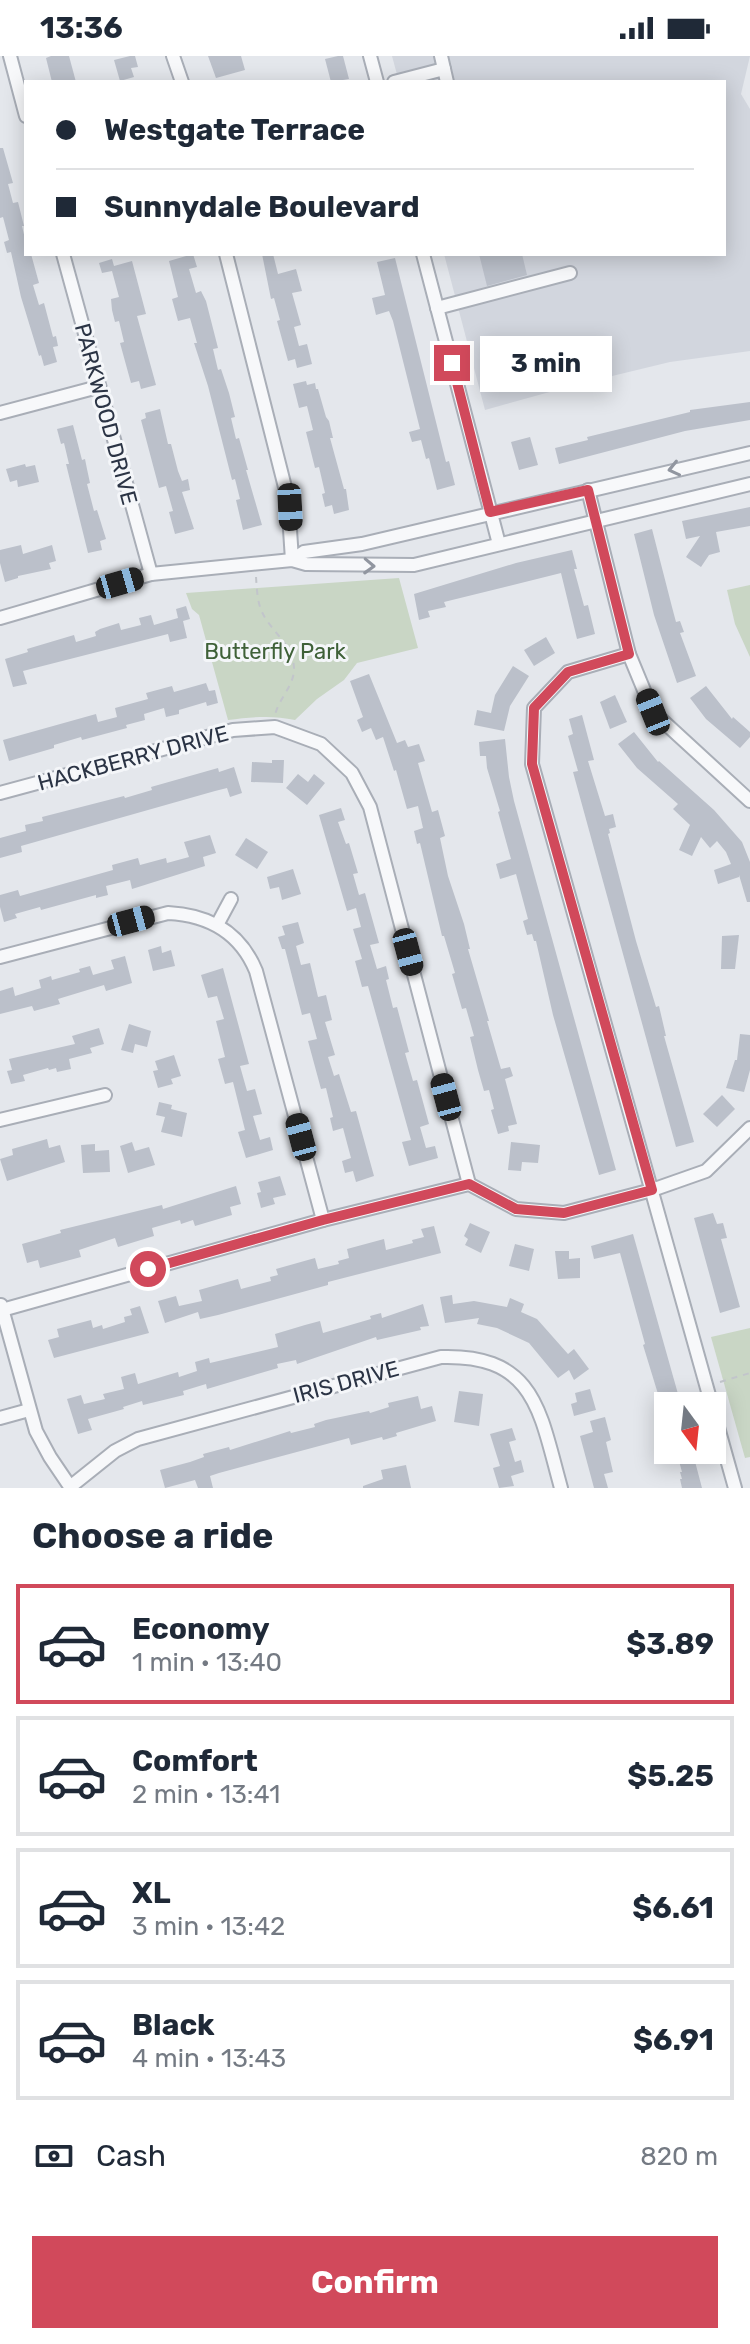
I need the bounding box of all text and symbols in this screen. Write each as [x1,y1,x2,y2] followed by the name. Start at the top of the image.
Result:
[40,10,123,46] text: 13:36
[104,112,365,148] text: Westgate Terrace
[104,189,420,225] text: Sunnydale Boulevard
[69,320,143,508] street label: PARKWOOD DRIVE
[480,335,612,391] callout: 3 min
[434,345,470,381] route end
[511,348,581,379] text: 3 min
[667,460,681,477] one-way arrow
[277,482,303,532] car
[364,557,376,574] one-way arrow
[94,565,146,601] car
[204,638,347,665] park label: Butterfly Park
[633,685,673,739] car
[35,720,231,796] street label: HACKBERRY DRIVE
[105,903,157,939] car
[390,926,426,978] car
[428,1071,464,1123] car
[283,1111,319,1163] car
[130,1251,166,1287] route start
[290,1355,402,1409] street label: IRIS DRIVE
[654,1392,726,1464] north arrow
[654,1392,726,1464] map controls
[32,1514,273,1557] text: Choose a ride
[36,1608,108,1680] icon: car
[132,1611,270,1647] text: Economy
[626,1626,714,1662] text: $3.89
[132,1647,282,1678] text: 1 min · 13:40
[36,1740,108,1812] icon: car
[132,1743,258,1779] text: Comfort
[627,1758,714,1794] text: $5.25
[132,1779,280,1810] text: 2 min · 13:41
[36,1872,108,1944] icon: car
[132,1875,171,1911] text: XL
[632,1890,714,1926] text: $6.61
[132,1911,285,1942] text: 3 min · 13:42
[36,2004,108,2076] icon: car
[132,2007,215,2043] text: Black
[633,2022,714,2058] text: $6.91
[132,2043,286,2074] text: 4 min · 13:43
[32,2134,76,2178] icon: cash
[96,2138,166,2174] text: Cash
[640,2141,718,2172] text: 820 m
[32,2236,718,2328] button: Confirm

